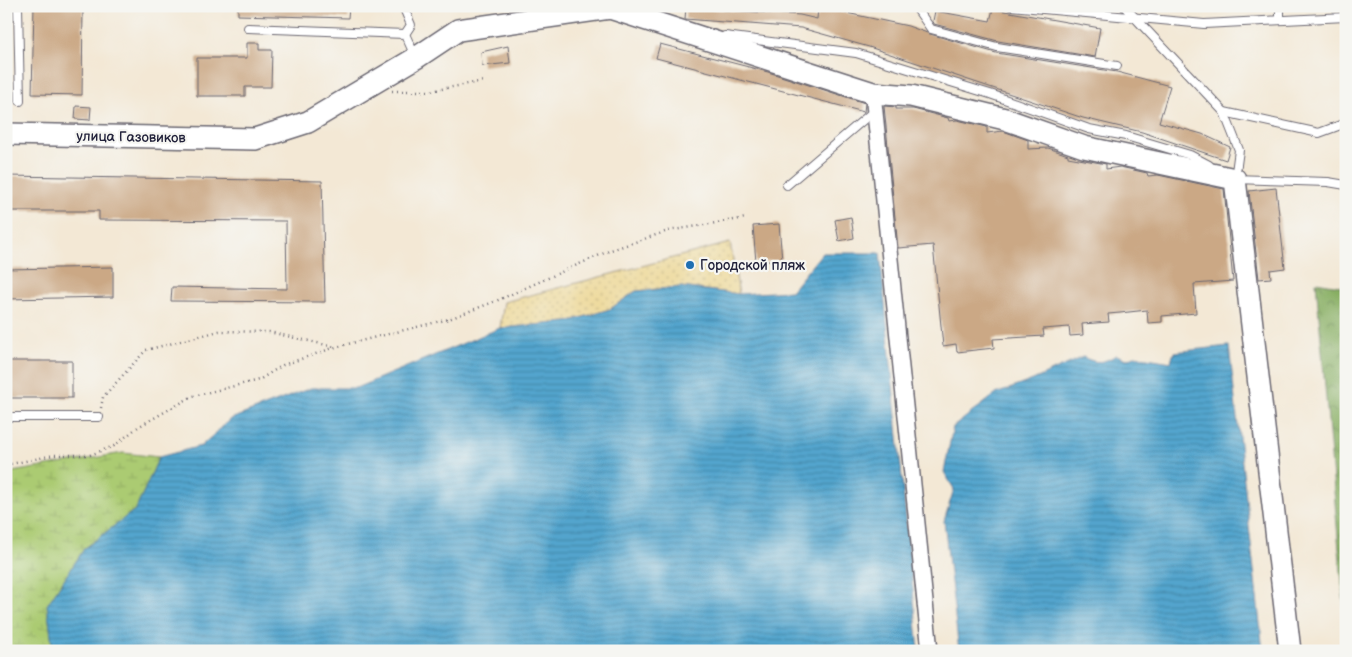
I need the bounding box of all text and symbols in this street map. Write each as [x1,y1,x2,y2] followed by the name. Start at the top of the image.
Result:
[76,128,187,146] street label: улица Газовиков
[700,257,805,274] place label: Городской пляж
[684,259,696,271] marker: Городской пляж

